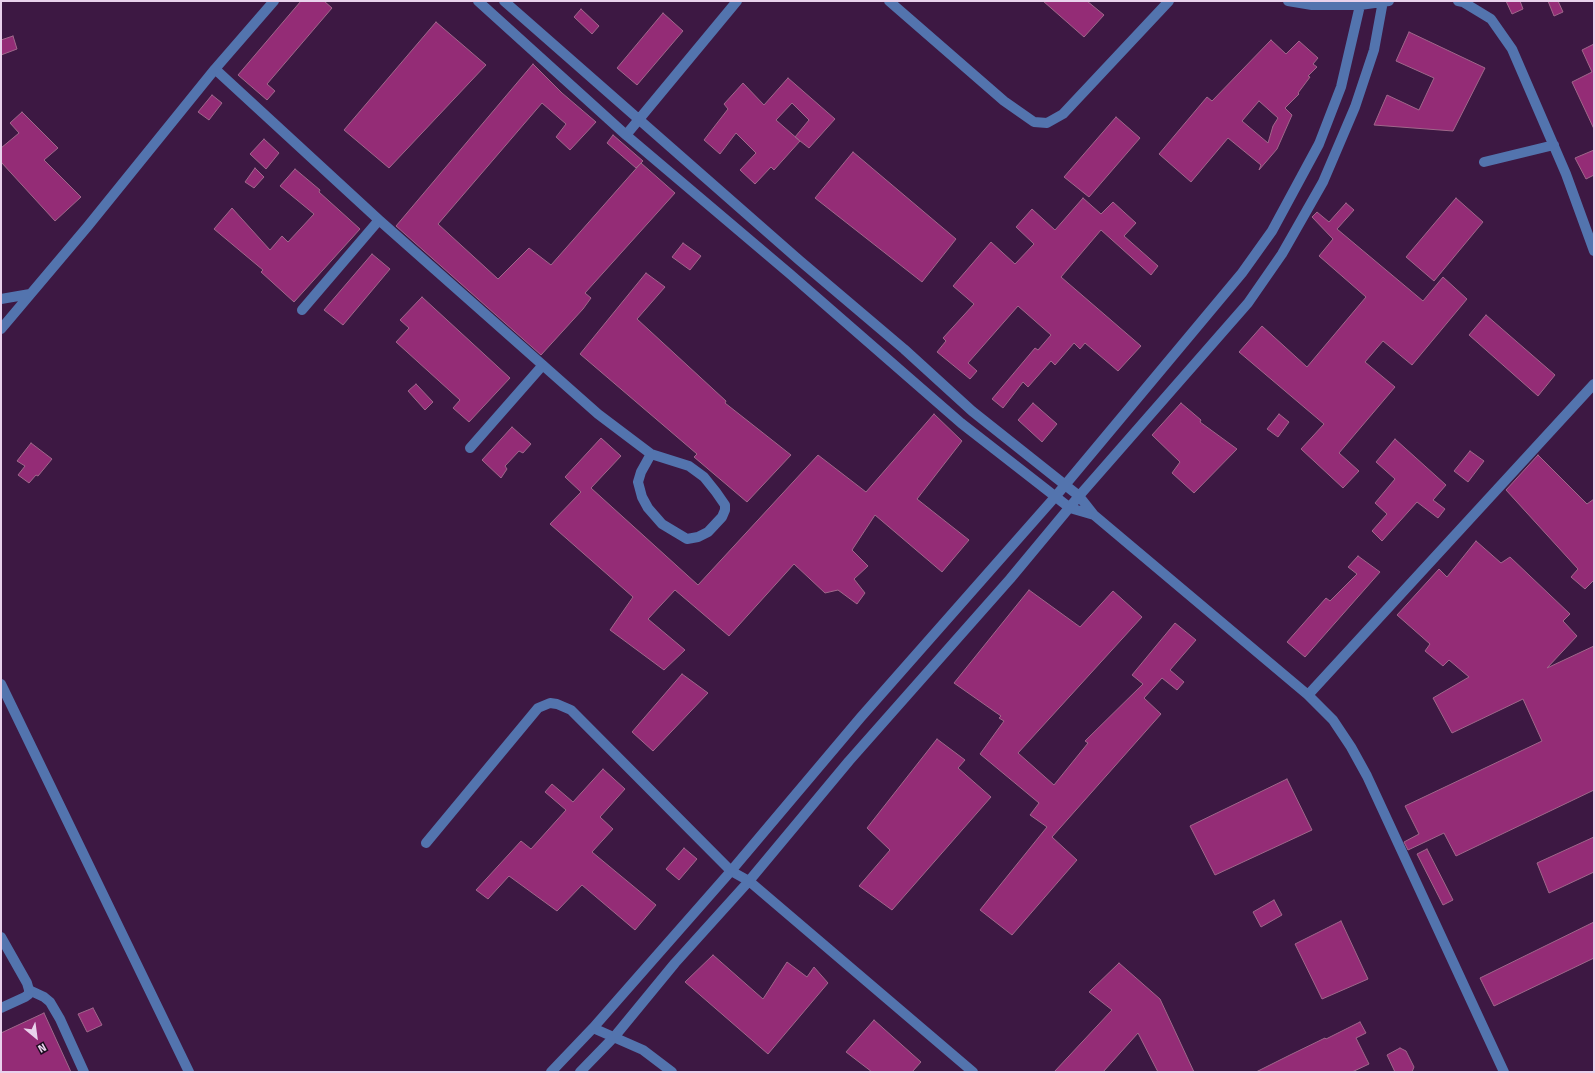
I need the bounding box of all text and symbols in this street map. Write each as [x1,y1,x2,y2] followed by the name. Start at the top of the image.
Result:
[16,1017,56,1057] north arrow
[36,1040,48,1055] text: N

